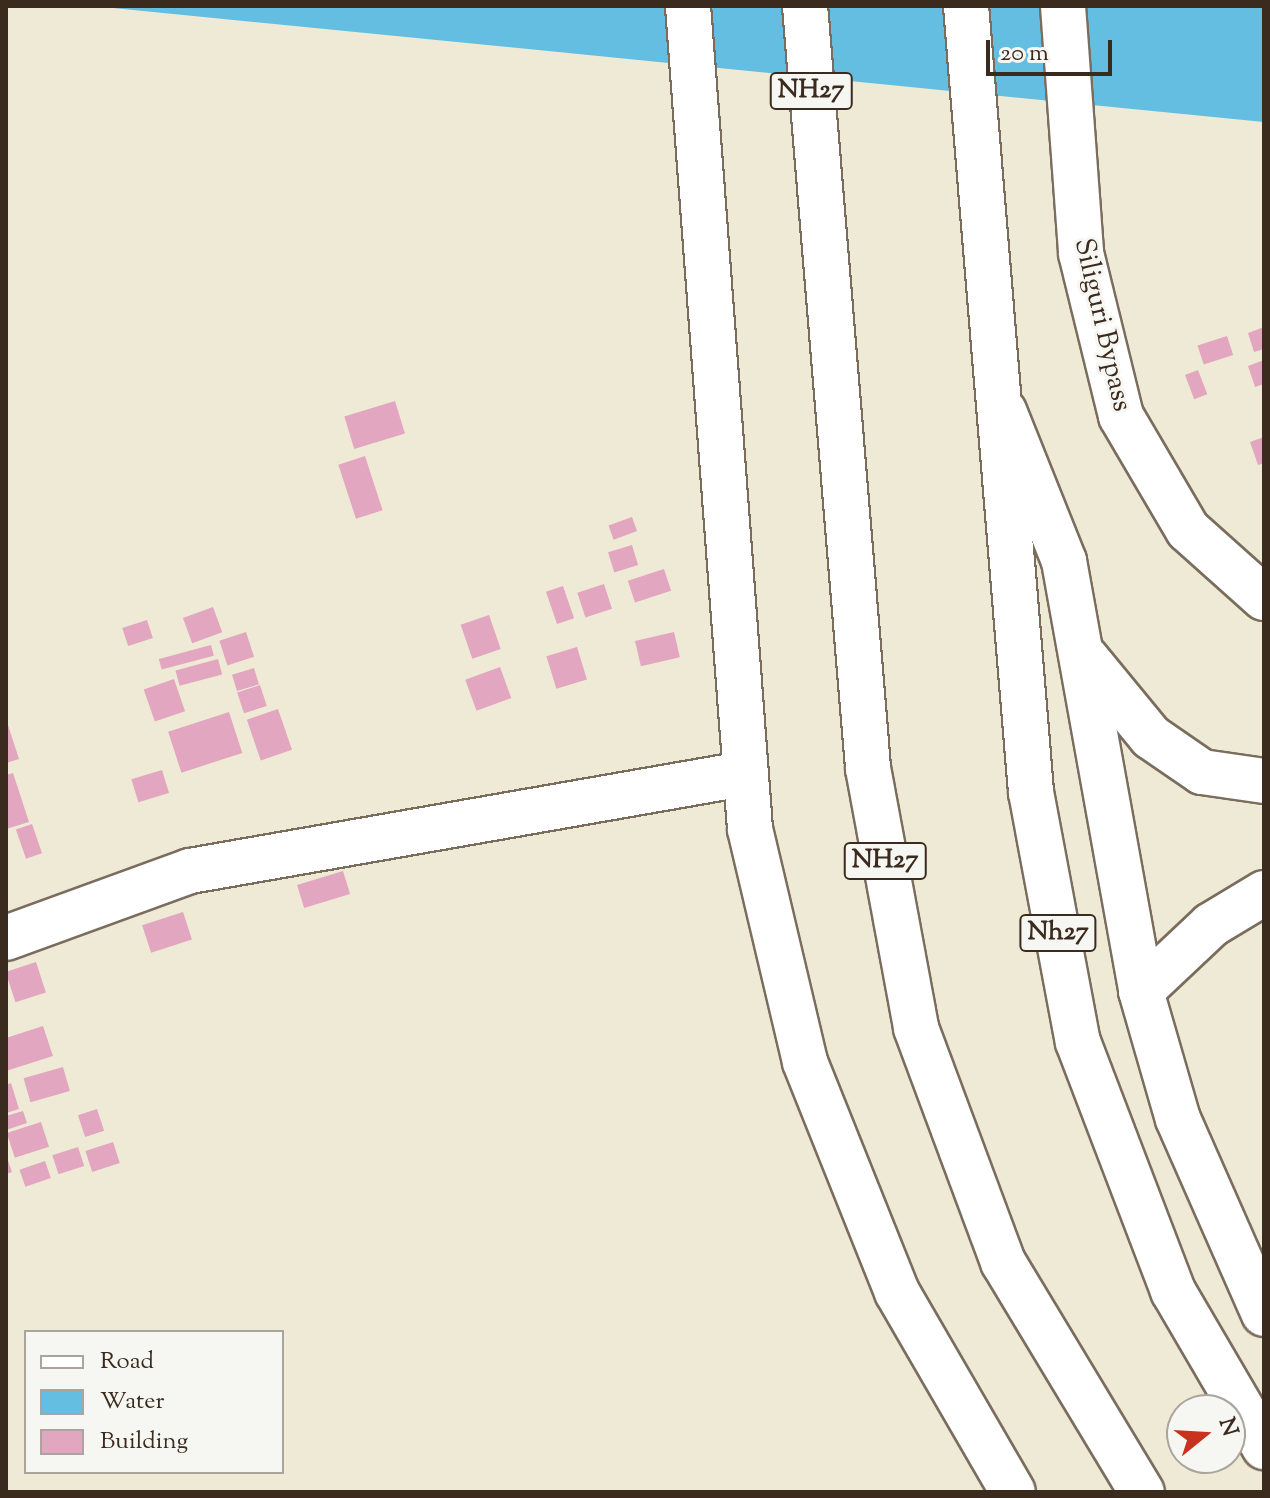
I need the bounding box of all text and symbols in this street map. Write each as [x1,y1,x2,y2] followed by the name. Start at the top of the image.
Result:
[990,24,1116,74] scale bar
[1000,37,1049,71] text: 20 m
[769,69,853,113] road number: NH27
[1066,235,1138,415] street label: Siliguri Bypass
[843,839,927,883] road number: NH27
[1018,911,1098,955] road number: Nh27
[24,1330,284,1474] legend
[100,1345,154,1379] text: Road
[100,1385,164,1419] text: Water
[1166,1394,1246,1474] north arrow
[1209,1414,1245,1440] text: N
[100,1425,188,1459] text: Building

